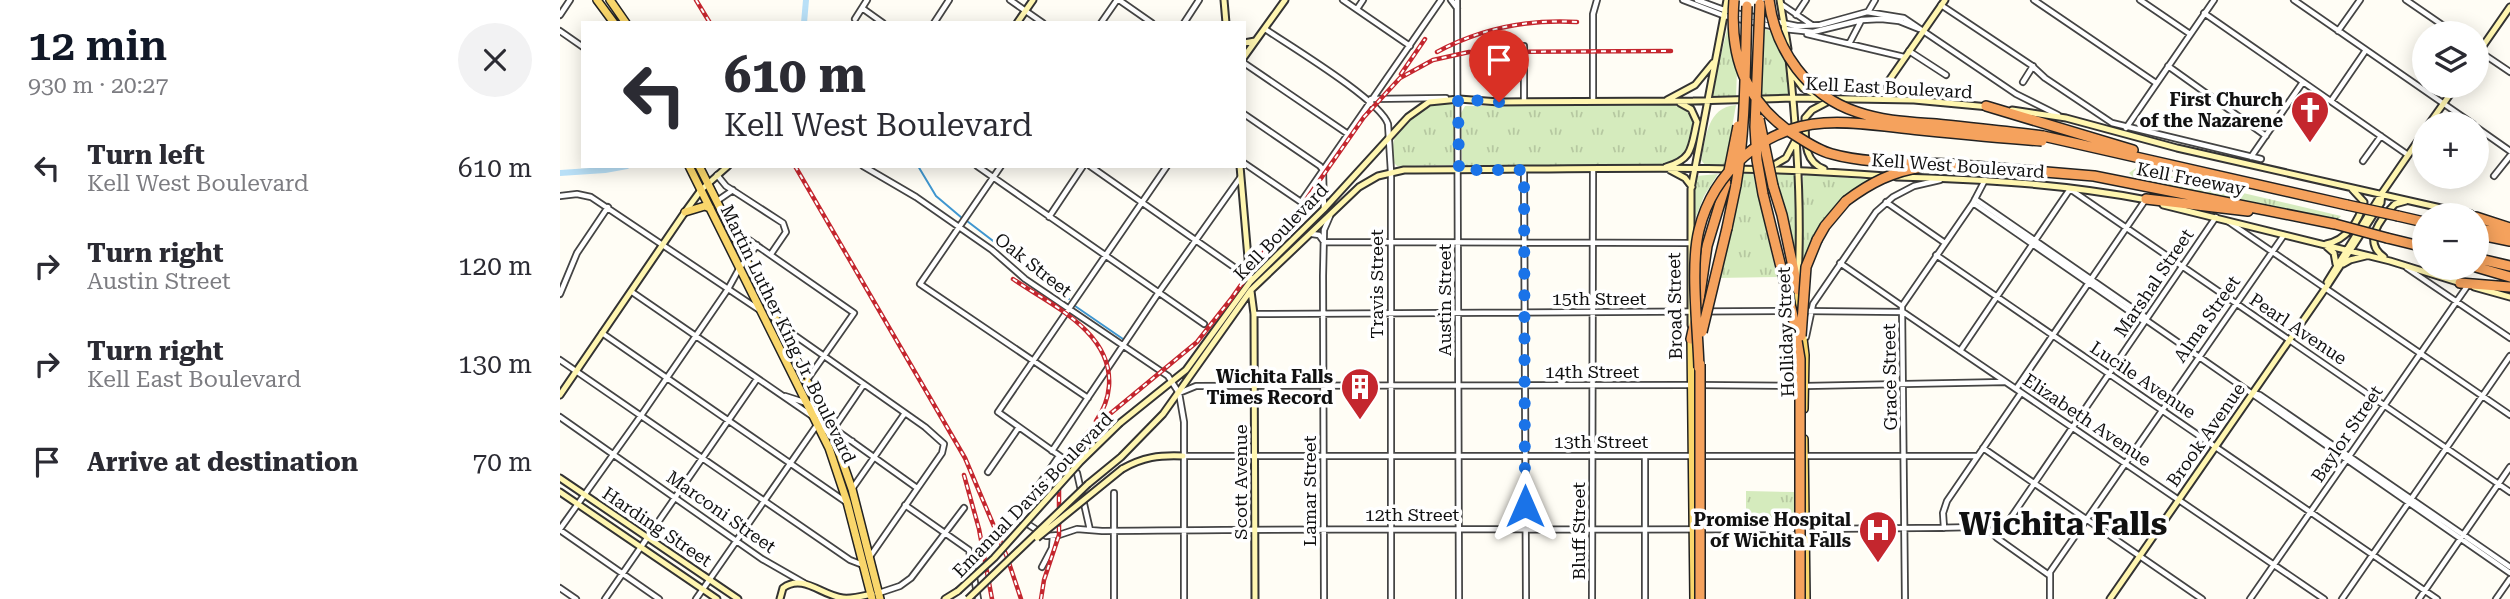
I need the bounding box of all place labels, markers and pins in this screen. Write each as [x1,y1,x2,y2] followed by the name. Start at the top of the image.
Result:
[1469,30,1529,102] pin
[2139,89,2283,131] place label: First Church of the Nazarene
[2289,89,2331,144] church icon: First Church of the Nazarene
[1207,366,1333,408] place label: Wichita Falls Times Record
[1339,366,1381,421] building icon: Wichita Falls Times Record
[1693,509,1851,551] place label: Promise Hospital of Wichita Falls
[1857,509,1899,564] hospital icon: Promise Hospital of Wichita Falls

